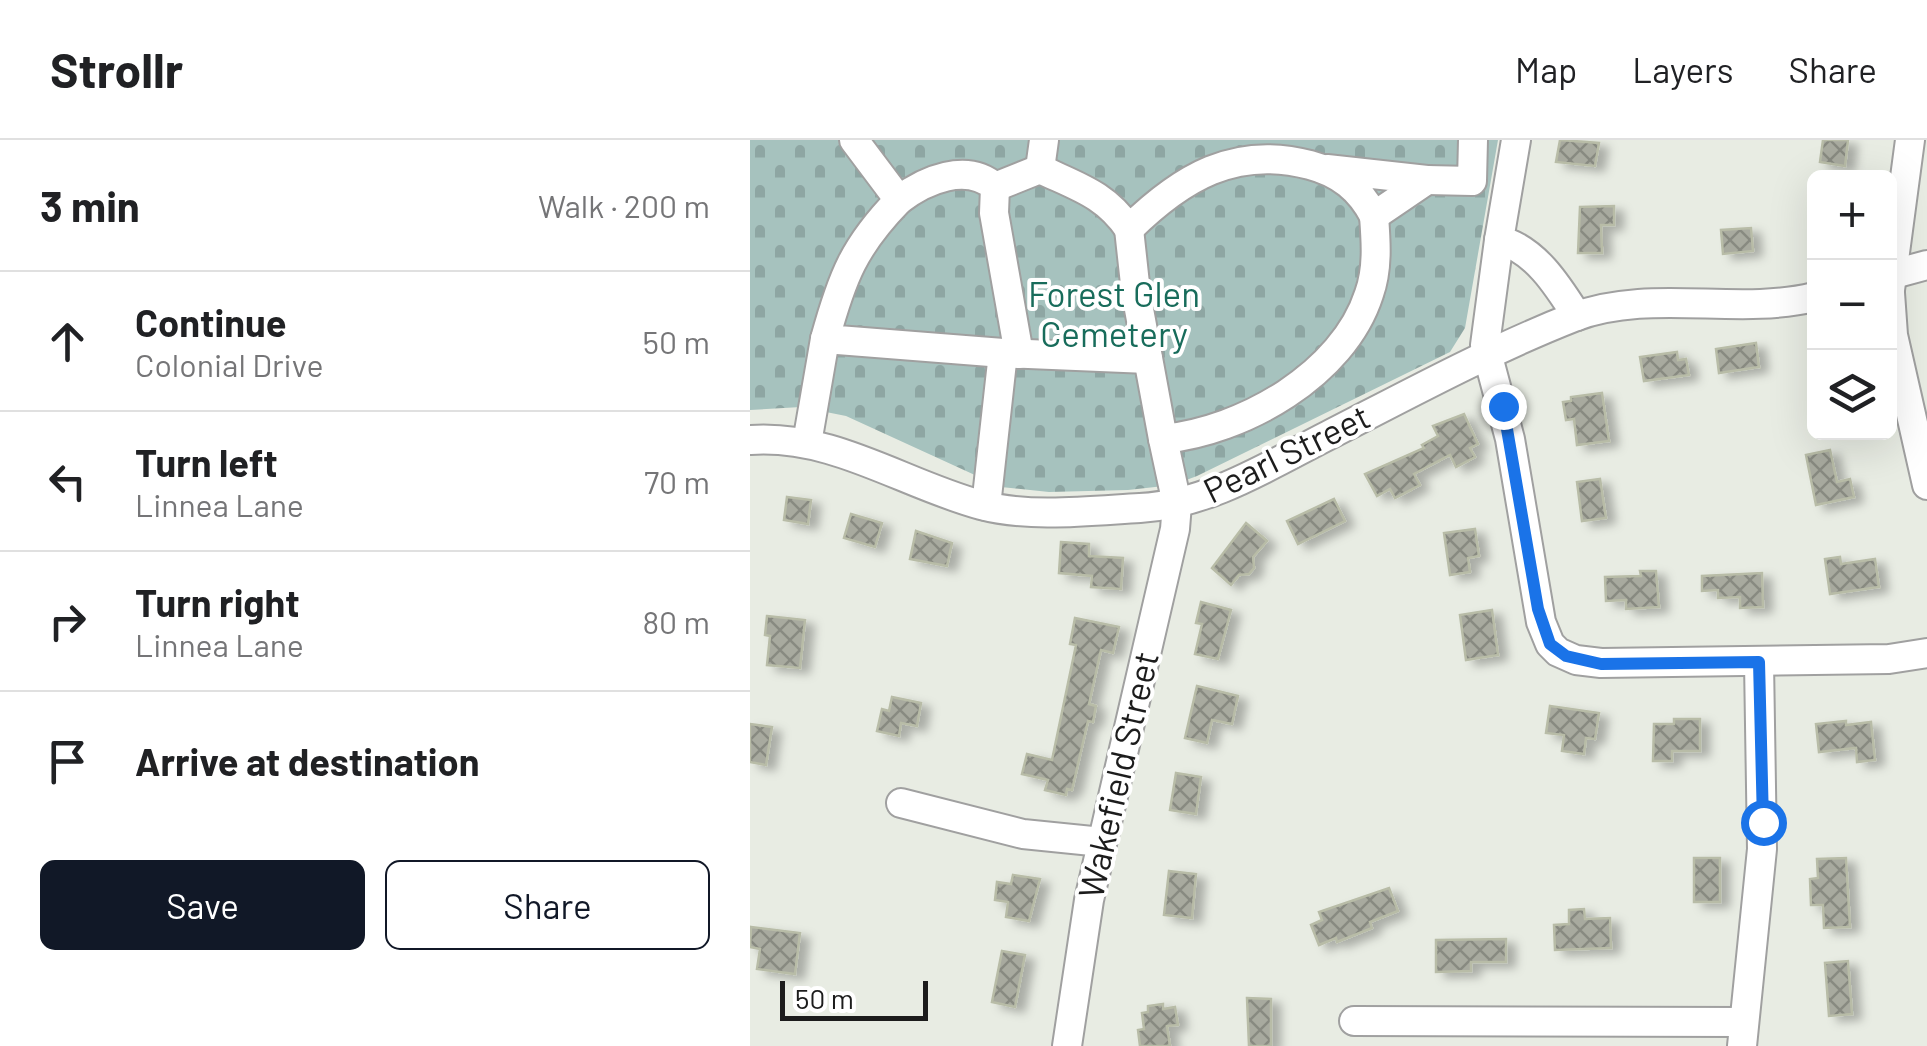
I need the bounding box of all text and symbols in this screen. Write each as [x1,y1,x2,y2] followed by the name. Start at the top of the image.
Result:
[50,40,183,98] text: Strollr
[1515,48,1577,90] text: Map
[1632,48,1734,90] text: Layers
[1789,48,1877,90] text: Share
[1807,170,1897,440] map controls
[1807,170,1897,260] button: +
[40,180,140,230] text: 3 min
[538,186,710,224] text: Walk · 200 m
[1807,260,1897,350] button: −
[1028,272,1200,354] park label: Forest Glen Cemetery
[135,299,286,345] text: Continue
[40,314,95,369] icon: ahead
[643,322,710,360] text: 50 m
[135,345,323,383] text: Colonial Drive
[1807,350,1897,440] button: layers
[1481,384,1527,430] route end
[1196,394,1376,510] street label: Pearl Street
[135,439,278,485] text: Turn left
[40,454,95,509] icon: left
[644,462,710,500] text: 70 m
[135,485,304,523] text: Linnea Lane
[135,579,300,625] text: Turn right
[40,594,95,649] icon: right
[642,602,710,640] text: 80 m
[135,625,304,663] text: Linnea Lane
[1068,647,1166,902] street label: Wakefield Street
[40,734,95,789] icon: arrive
[135,738,480,784] text: Arrive at destination
[1741,800,1787,846] route start
[40,860,365,950] button: Save
[385,860,710,950] button: Share
[780,976,928,1020] scale bar
[795,981,854,1015] text: 50 m

